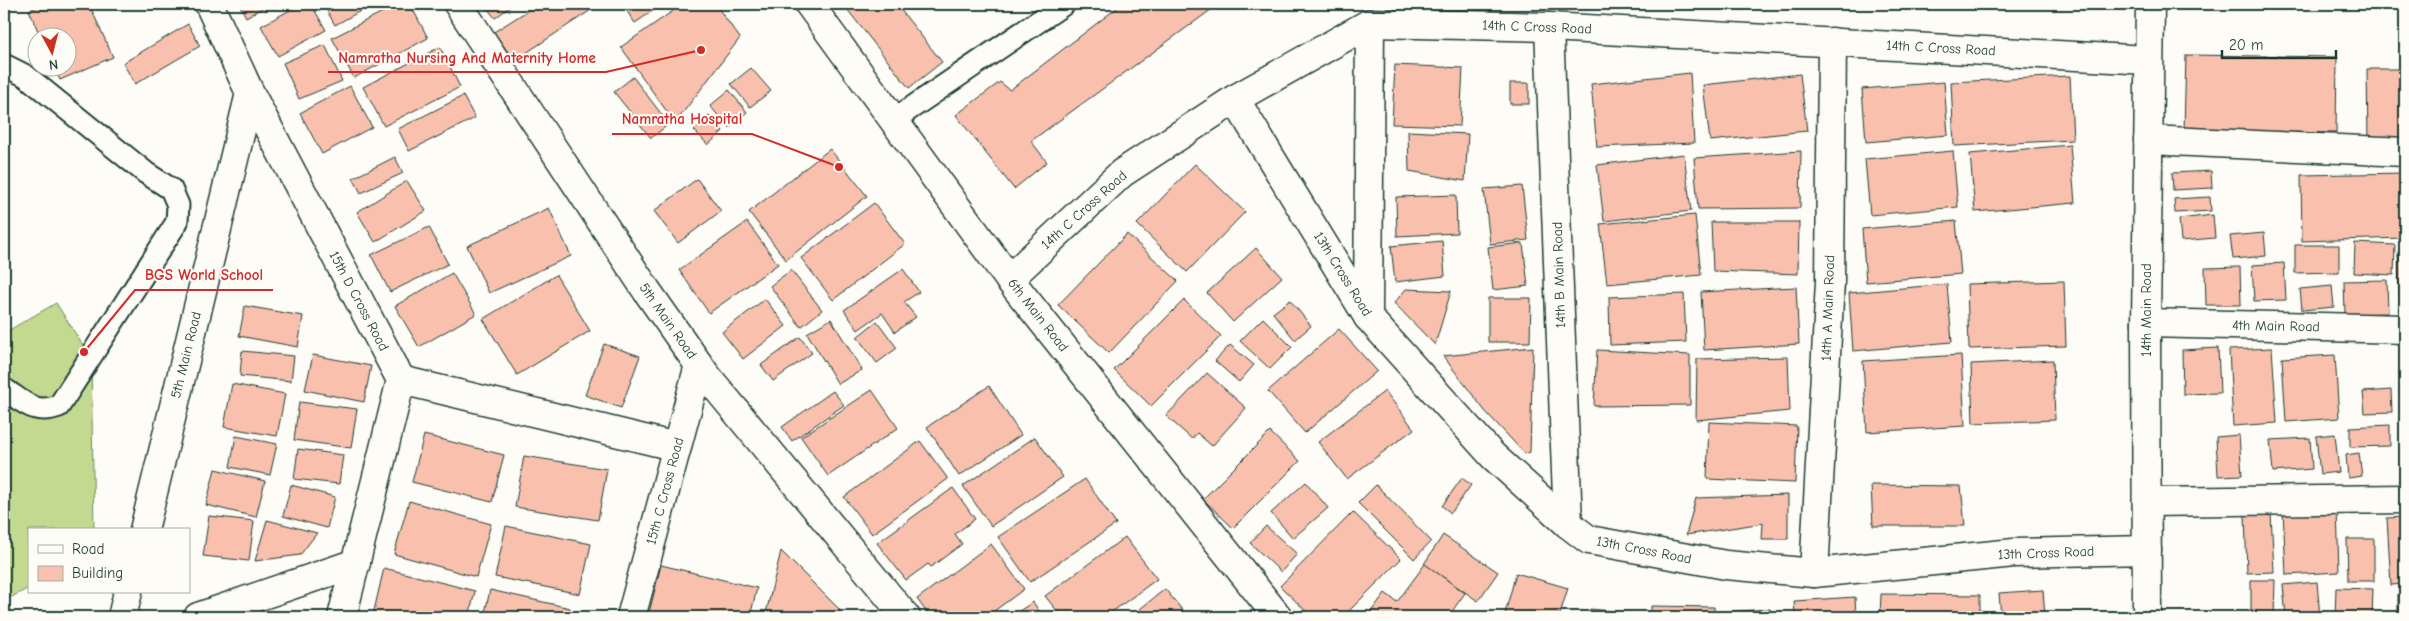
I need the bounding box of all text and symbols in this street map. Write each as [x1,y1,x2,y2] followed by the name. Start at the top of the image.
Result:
[1482,17,1592,37] street label: 14th C Cross Road
[28,28,78,78] north arrow
[2222,28,2335,60] scale bar
[2229,36,2263,54] text: 20 m
[1886,37,1996,59] street label: 14th C Cross Road
[328,42,606,72] callout: Namratha Nursing And Maternity Home
[338,49,596,67] text: Namratha Nursing And Maternity Home
[48,55,59,73] text: N
[612,104,752,134] callout: Namratha Hospital
[622,110,742,128] text: Namratha Hospital
[1038,167,1130,253] street label: 14th C Cross Road
[1549,221,1569,329] street label: 14th B Main Road
[1310,229,1376,319] street label: 13th Cross Road
[326,248,392,354] street label: 15th D Cross Road
[1818,255,1838,361] street label: 14th A Main Road
[135,260,273,290] callout: BGS World School
[2138,263,2155,357] street label: 14th Main Road
[145,266,263,284] text: BGS World School
[1004,275,1072,355] street label: 6th Main Road
[636,280,700,362] street label: 5th Main Road
[167,310,205,400] street label: 5th Main Road
[2232,317,2320,335] street label: 4th Main Road
[643,435,687,547] street label: 15th C Cross Road
[28,528,190,594] legend
[1595,532,1693,568] street label: 13th Cross Road
[72,540,104,558] text: Road
[1997,543,2095,563] street label: 13th Cross Road
[72,564,123,582] text: Building

